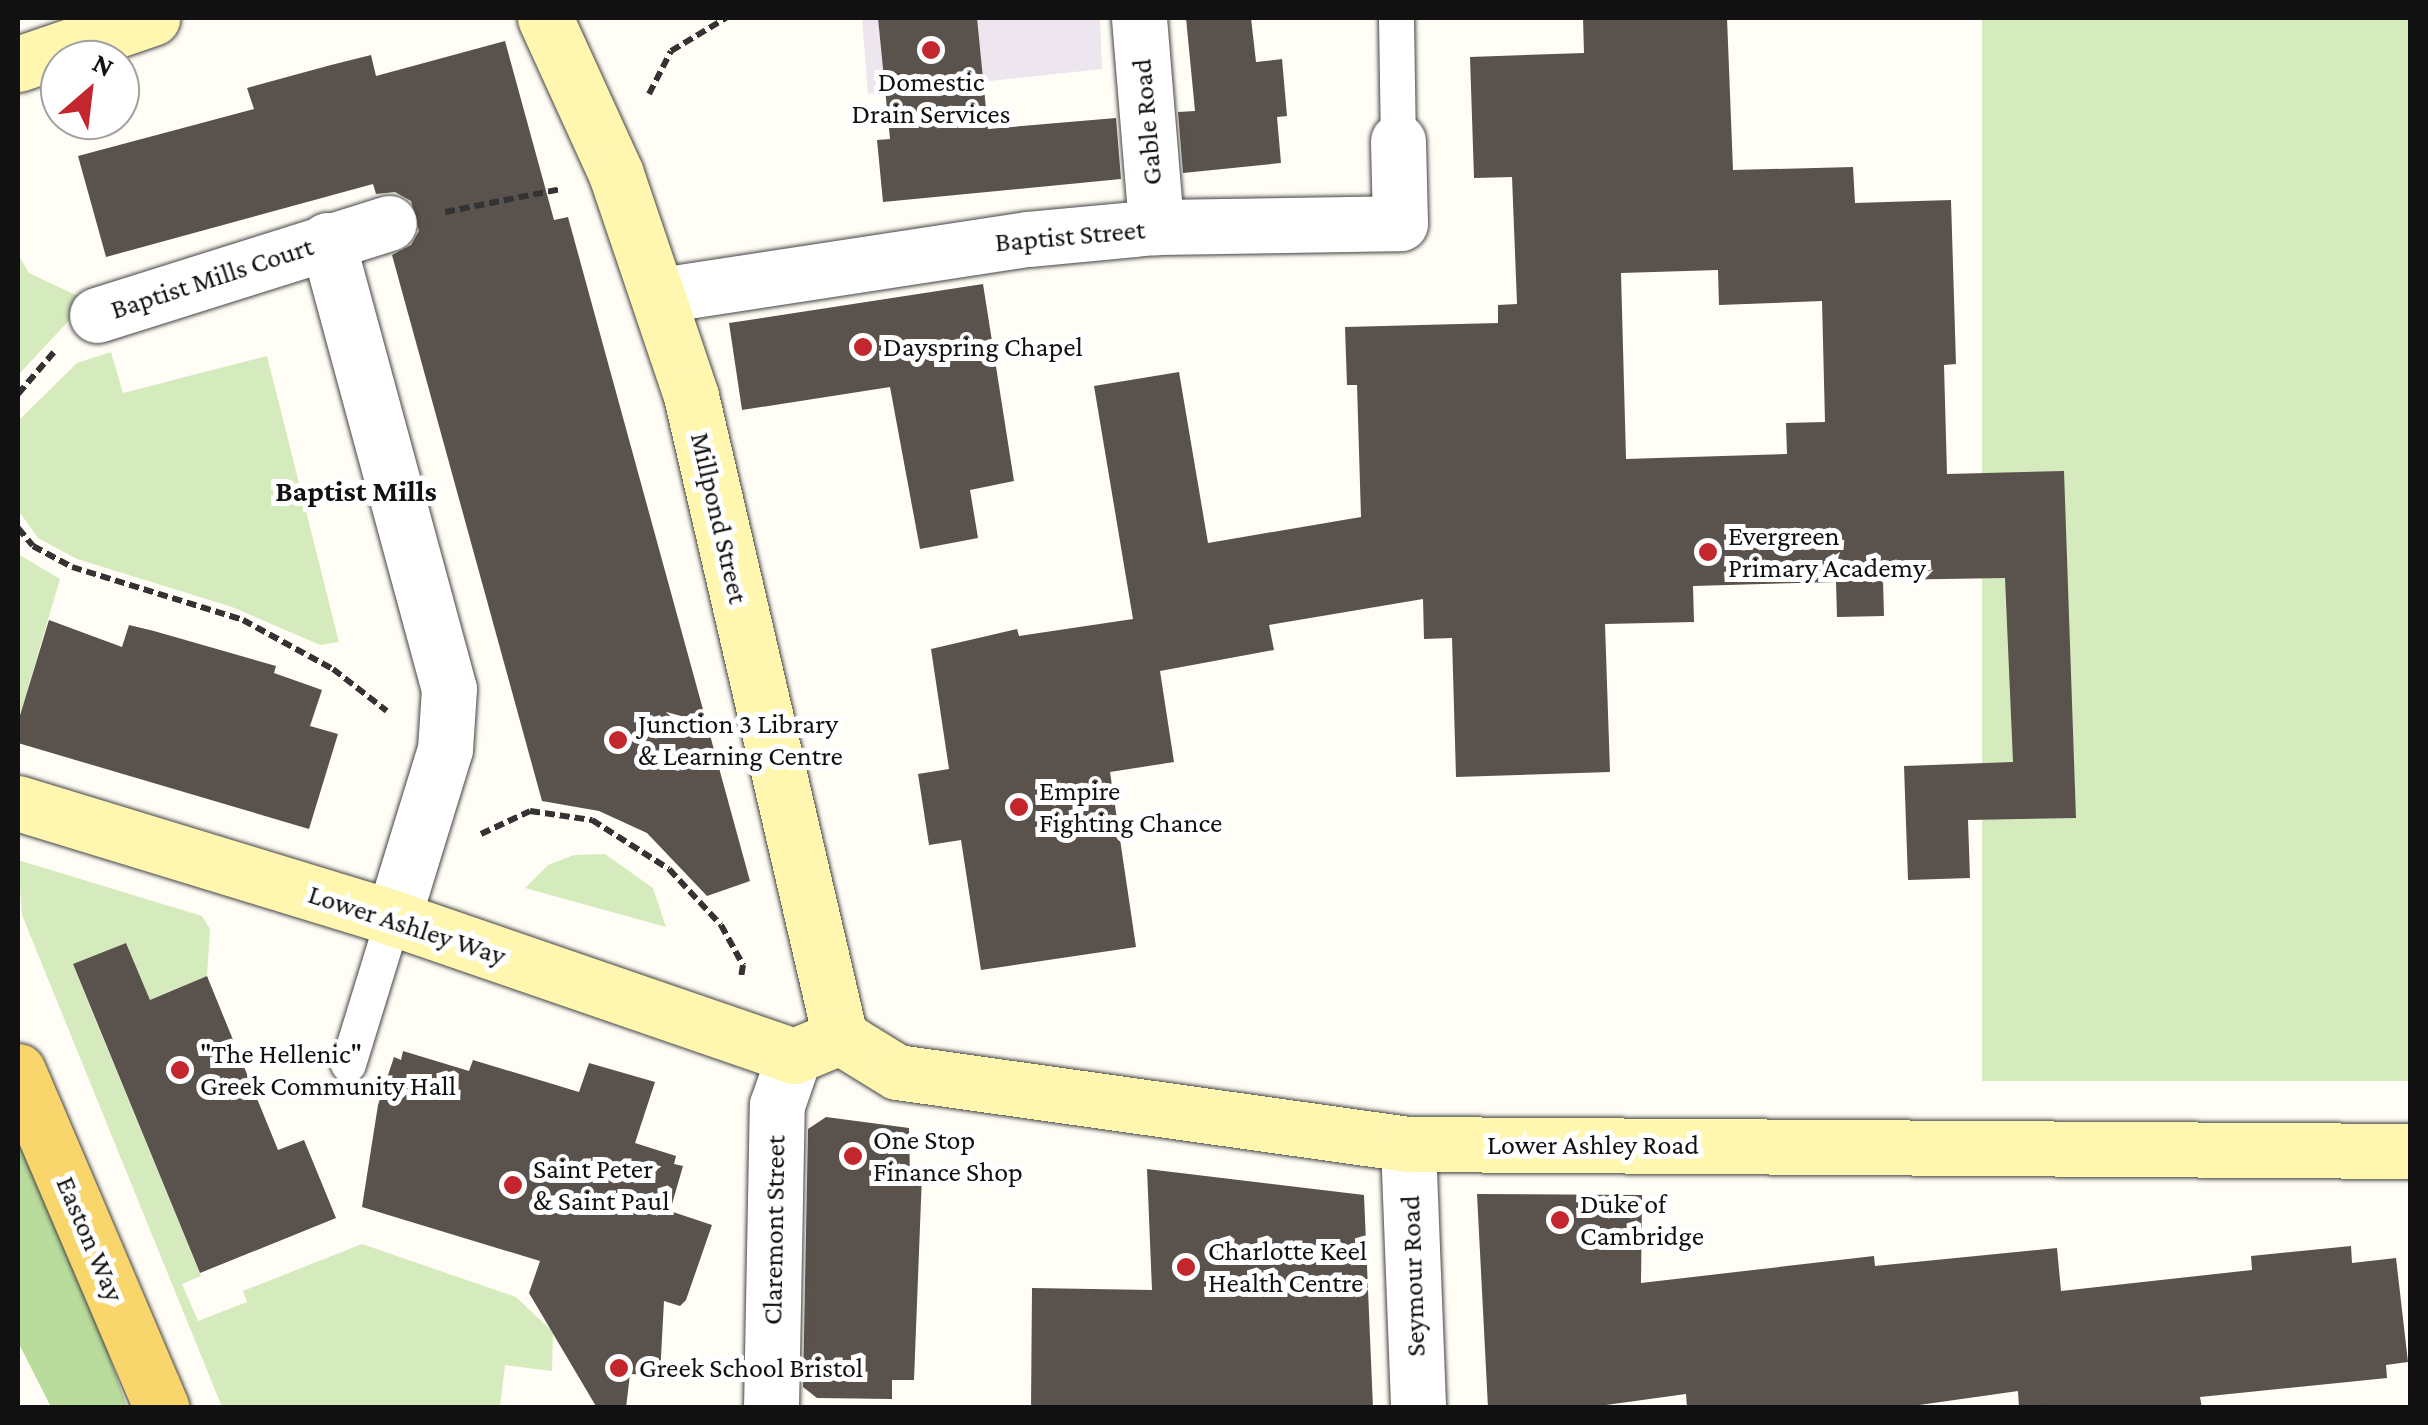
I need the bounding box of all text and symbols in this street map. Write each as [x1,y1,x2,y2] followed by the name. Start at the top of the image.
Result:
[920,39,942,61] marker: Domestic Drain Services
[40,40,140,140] north arrow
[88,47,119,83] text: N
[1125,57,1169,187] street label: Gable Road
[851,65,1011,131] place label: Domestic Drain Services
[993,213,1147,259] street label: Baptist Street
[107,229,317,327] street label: Baptist Mills Court
[883,330,1083,364] place label: Dayspring Chapel
[852,336,874,358] marker: Dayspring Chapel
[683,429,755,607] street label: Millpond Street
[275,473,437,509] district label: Baptist Mills
[1728,519,1926,585] place label: Evergreen Primary Academy
[1697,541,1719,563] marker: Evergreen Primary Academy
[638,707,843,773] place label: Junction 3 Library & Learning Centre
[607,729,629,751] marker: Junction 3 Library & Learning Centre
[1039,774,1222,840] place label: Empire Fighting Chance
[1008,796,1030,818] marker: Empire Fighting Chance
[304,877,510,973] street label: Lower Ashley Way
[200,1037,456,1103] place label: "The Hellenic" Greek Community Hall
[169,1059,191,1081] marker: "The Hellenic" Greek Community Hall
[873,1123,1023,1189] place label: One Stop Finance Shop
[1487,1128,1699,1162] street label: Lower Ashley Road
[756,1135,792,1325] street label: Claremont Street
[842,1145,864,1167] marker: One Stop Finance Shop
[533,1152,669,1218] place label: Saint Peter & Saint Paul
[49,1171,131,1307] street label: Easton Way
[502,1174,524,1196] marker: Saint Peter & Saint Paul
[1580,1187,1704,1253] place label: Duke of Cambridge
[1393,1195,1433,1357] street label: Seymour Road
[1549,1209,1571,1231] marker: Duke of Cambridge
[1208,1234,1367,1300] place label: Charlotte Keel Health Centre
[1173,1254,1199,1280] marker: Charlotte Keel Health Centre
[639,1351,863,1385] place label: Greek School Bristol
[608,1357,630,1379] marker: Greek School Bristol

